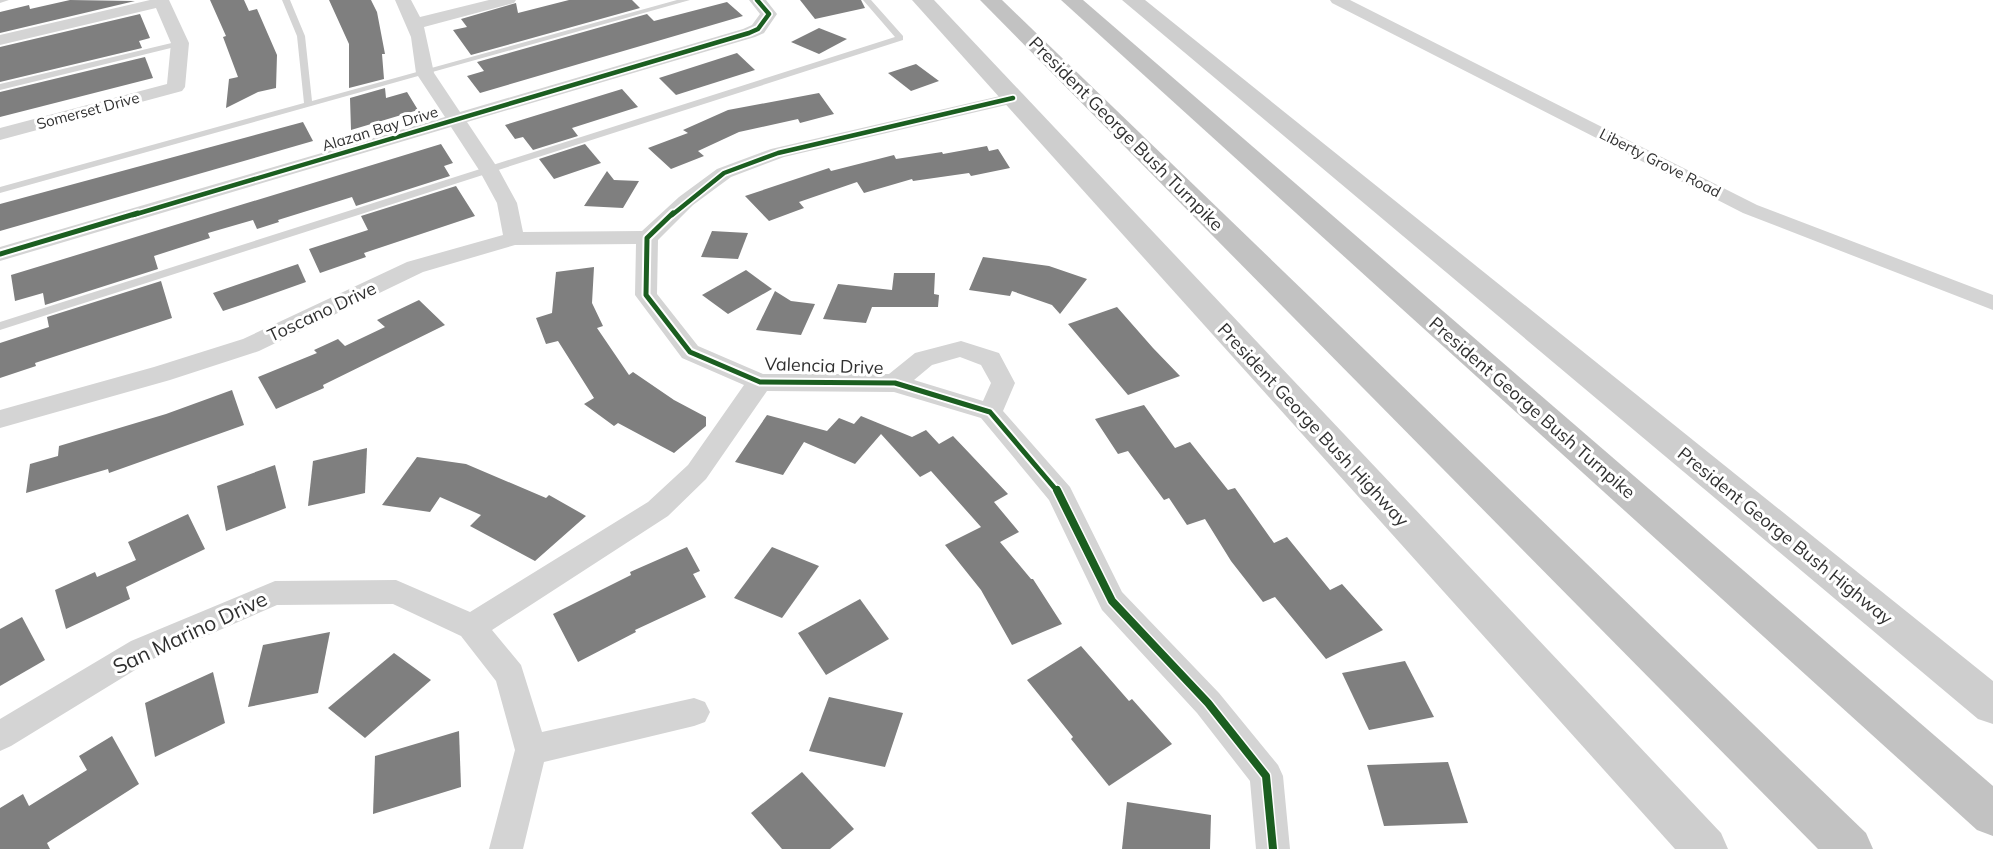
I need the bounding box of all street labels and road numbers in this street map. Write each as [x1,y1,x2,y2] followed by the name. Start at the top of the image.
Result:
[1024,32,1228,236] street label: President George Bush Turnpike
[34,88,141,133] street label: Somerset Drive
[320,102,440,155] street label: Alazan Bay Drive
[1596,124,1724,201] street label: Liberty Grove Road
[264,276,380,347] street label: Toscano Drive
[1424,312,1640,504] street label: President George Bush Turnpike
[1213,318,1414,532] street label: President George Bush Highway
[764,352,884,379] street label: Valencia Drive
[1673,442,1898,630] street label: President George Bush Highway
[108,585,271,679] street label: San Marino Drive

